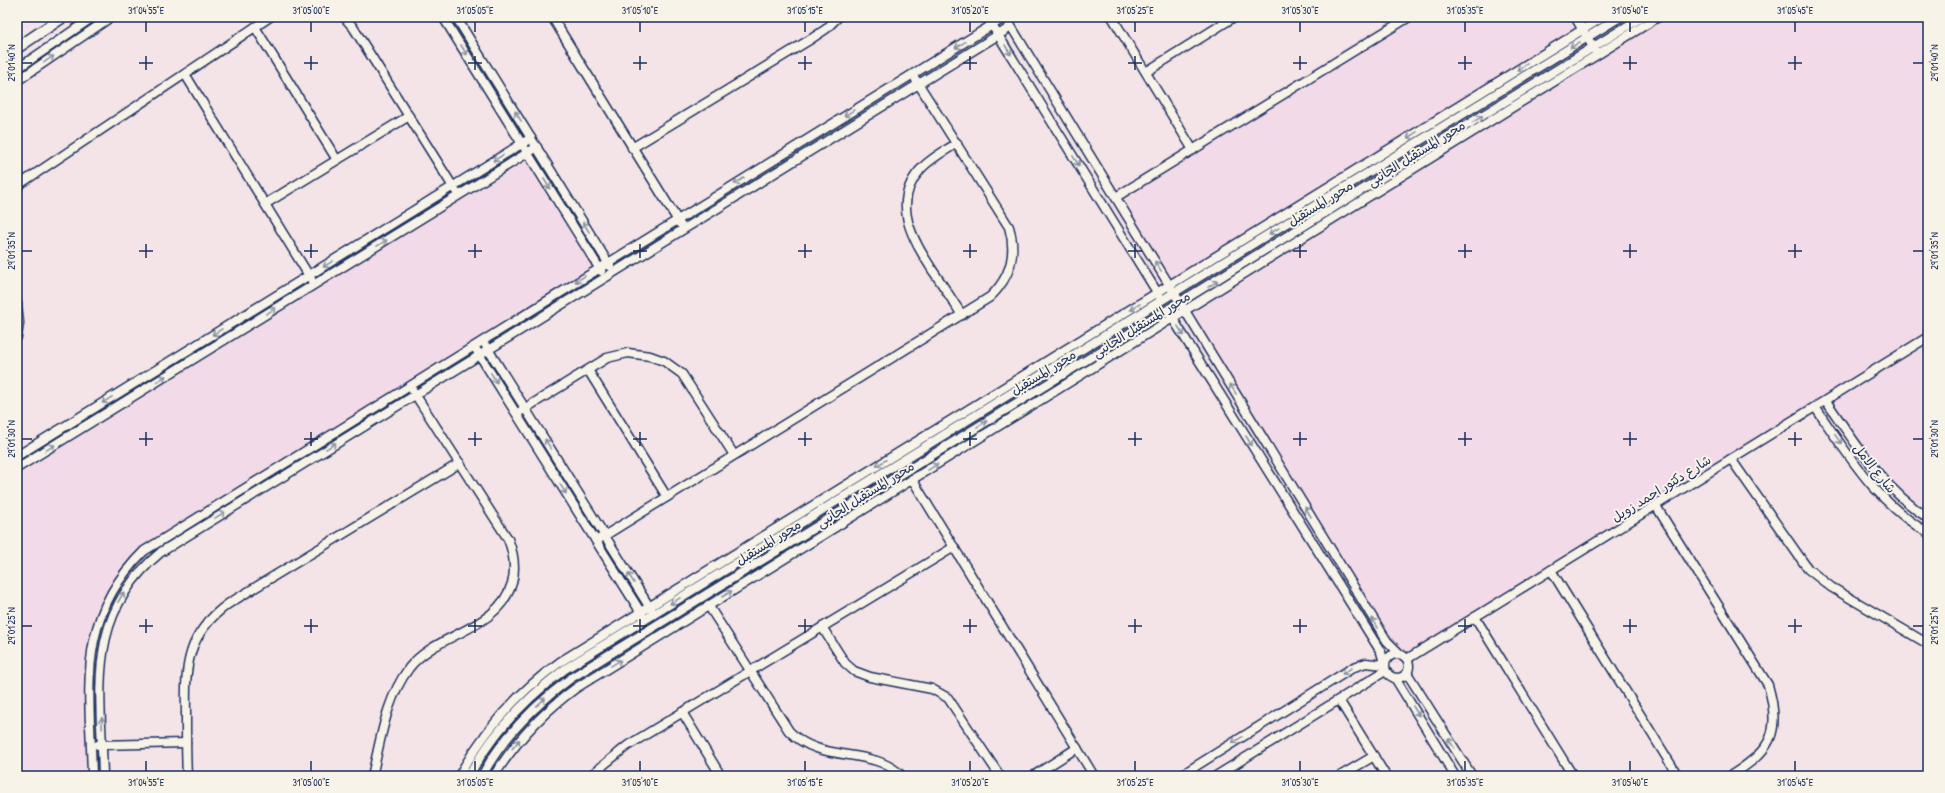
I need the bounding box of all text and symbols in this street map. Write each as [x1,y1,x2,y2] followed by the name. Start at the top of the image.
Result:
[128,4,165,17] text: 31°04'55"E
[292,4,330,17] text: 31°05'00"E
[457,4,494,17] text: 31°05'05"E
[622,4,659,17] text: 31°05'10"E
[787,4,824,17] text: 31°05'15"E
[951,4,989,17] text: 31°05'20"E
[1116,4,1154,17] text: 31°05'25"E
[1281,4,1319,17] text: 31°05'30"E
[1447,4,1484,17] text: 31°05'35"E
[1612,4,1649,17] text: 31°05'40"E
[1777,4,1814,17] text: 31°05'45"E
[955,41,966,49] one-way arrow
[1570,41,1581,49] one-way arrow
[460,44,468,56] one-way arrow
[1004,44,1012,56] one-way arrow
[5,45,18,82] text: 29°01'40"N
[1928,45,1941,82] text: 29°01'40"N
[43,55,54,63] one-way arrow
[1516,63,1528,71] one-way arrow
[844,109,855,117] one-way arrow
[513,110,521,122] one-way arrow
[1472,115,1483,123] one-way arrow
[1364,116,1469,191] street label: محور المستقبل الجانبى
[1407,131,1418,139] one-way arrow
[492,155,504,163] one-way arrow
[1072,155,1080,167] one-way arrow
[1284,176,1356,230] street label: محور المستقبل
[733,177,744,186] one-way arrow
[544,178,552,190] one-way arrow
[582,222,590,233] one-way arrow
[1269,227,1280,235] one-way arrow
[5,232,18,270] text: 29°01'35"N
[1928,232,1941,270] text: 29°01'35"N
[376,239,387,247] one-way arrow
[322,260,334,268] one-way arrow
[1154,261,1162,272] one-way arrow
[575,275,586,284] one-way arrow
[1207,279,1219,287] one-way arrow
[1089,287,1194,362] street label: محور المستقبل الجانبى
[1129,303,1141,311] one-way arrow
[265,307,276,315] one-way arrow
[1177,325,1185,336] one-way arrow
[212,328,223,336] one-way arrow
[1007,345,1079,399] street label: محور المستقبل
[490,373,499,384] one-way arrow
[155,375,167,383] one-way arrow
[1228,383,1236,395] one-way arrow
[101,397,113,405] one-way arrow
[5,420,18,458] text: 29°01'30"N
[976,420,987,428] one-way arrow
[1928,420,1941,458] text: 29°01'30"N
[1834,434,1842,445] one-way arrow
[1245,436,1254,447] one-way arrow
[543,439,552,450] one-way arrow
[1849,439,1901,497] street label: شارع الامل
[325,442,337,450] one-way arrow
[44,443,56,451] one-way arrow
[1608,450,1715,527] street label: شارع دكتور احمد زويل
[813,457,918,532] street label: محور المستقبل الجانبى
[876,459,887,467] one-way arrow
[927,462,938,471] one-way arrow
[559,483,567,494] one-way arrow
[1303,506,1311,518] one-way arrow
[214,510,226,518] one-way arrow
[732,515,804,569] street label: محور المستقبل
[627,573,636,584] one-way arrow
[721,589,732,598] one-way arrow
[118,591,126,603] one-way arrow
[670,597,681,605] one-way arrow
[5,607,18,645] text: 29°01'25"N
[1928,607,1941,645] text: 29°01'25"N
[1371,617,1379,629] one-way arrow
[610,658,622,666] one-way arrow
[1342,667,1353,675] one-way arrow
[536,698,546,707] one-way arrow
[1412,705,1420,717] one-way arrow
[98,717,105,730] one-way arrow
[1232,736,1243,744] one-way arrow
[1447,738,1455,749] one-way arrow
[512,739,521,749] one-way arrow
[128,776,165,789] text: 31°04'55"E
[292,776,330,789] text: 31°05'00"E
[457,776,494,789] text: 31°05'05"E
[622,776,659,789] text: 31°05'10"E
[787,776,824,789] text: 31°05'15"E
[951,776,989,789] text: 31°05'20"E
[1116,776,1154,789] text: 31°05'25"E
[1281,776,1319,789] text: 31°05'30"E
[1447,776,1484,789] text: 31°05'35"E
[1612,776,1649,789] text: 31°05'40"E
[1777,776,1814,789] text: 31°05'45"E

